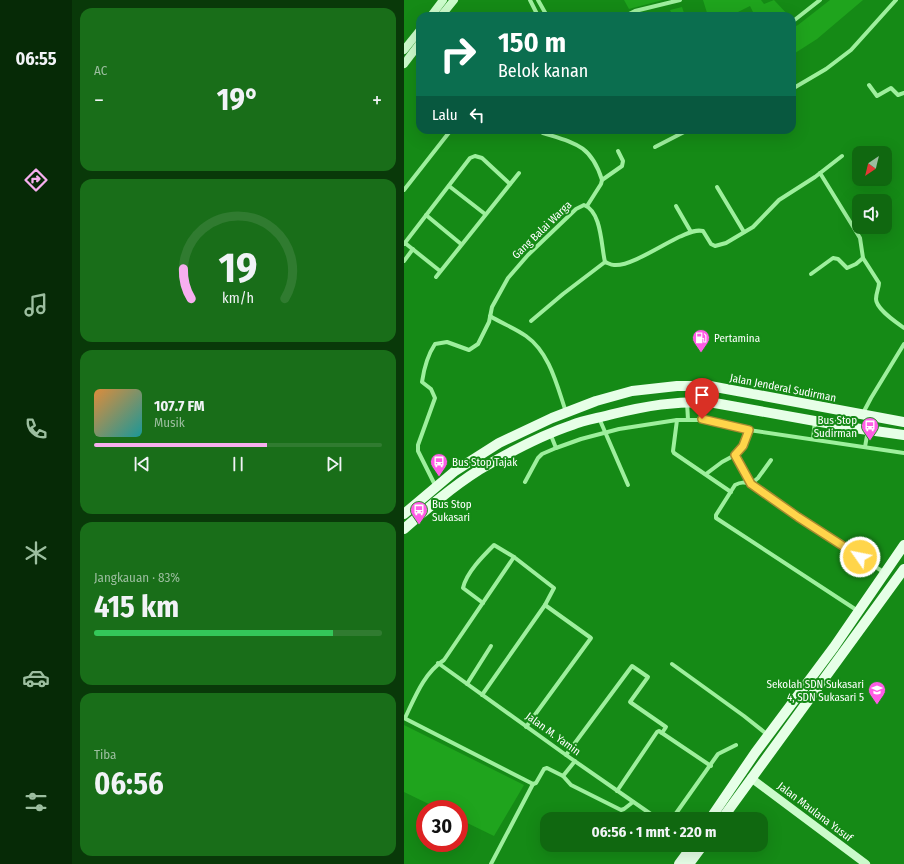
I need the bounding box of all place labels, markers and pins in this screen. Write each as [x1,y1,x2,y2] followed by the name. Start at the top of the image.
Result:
[691,328,711,353] fuel station icon: Pertamina
[714,332,760,345] place label: Pertamina
[685,378,719,419] pin
[814,414,857,440] place label: Bus Stop Sudirman
[860,416,880,441] bus stop icon: Bus Stop Sudirman
[429,452,449,477] bus stop icon: Bus Stop Tajak
[452,456,518,469] place label: Bus Stop Tajak
[432,498,472,524] place label: Bus Stop Sukasari
[409,500,429,525] bus stop icon: Bus Stop Sukasari
[766,678,864,704] place label: Sekolah SDN Sukasari 4, SDN Sukasari 5
[867,680,887,705] school or university icon: Sekolah SDN Sukasari 4, SDN Sukasari 5

